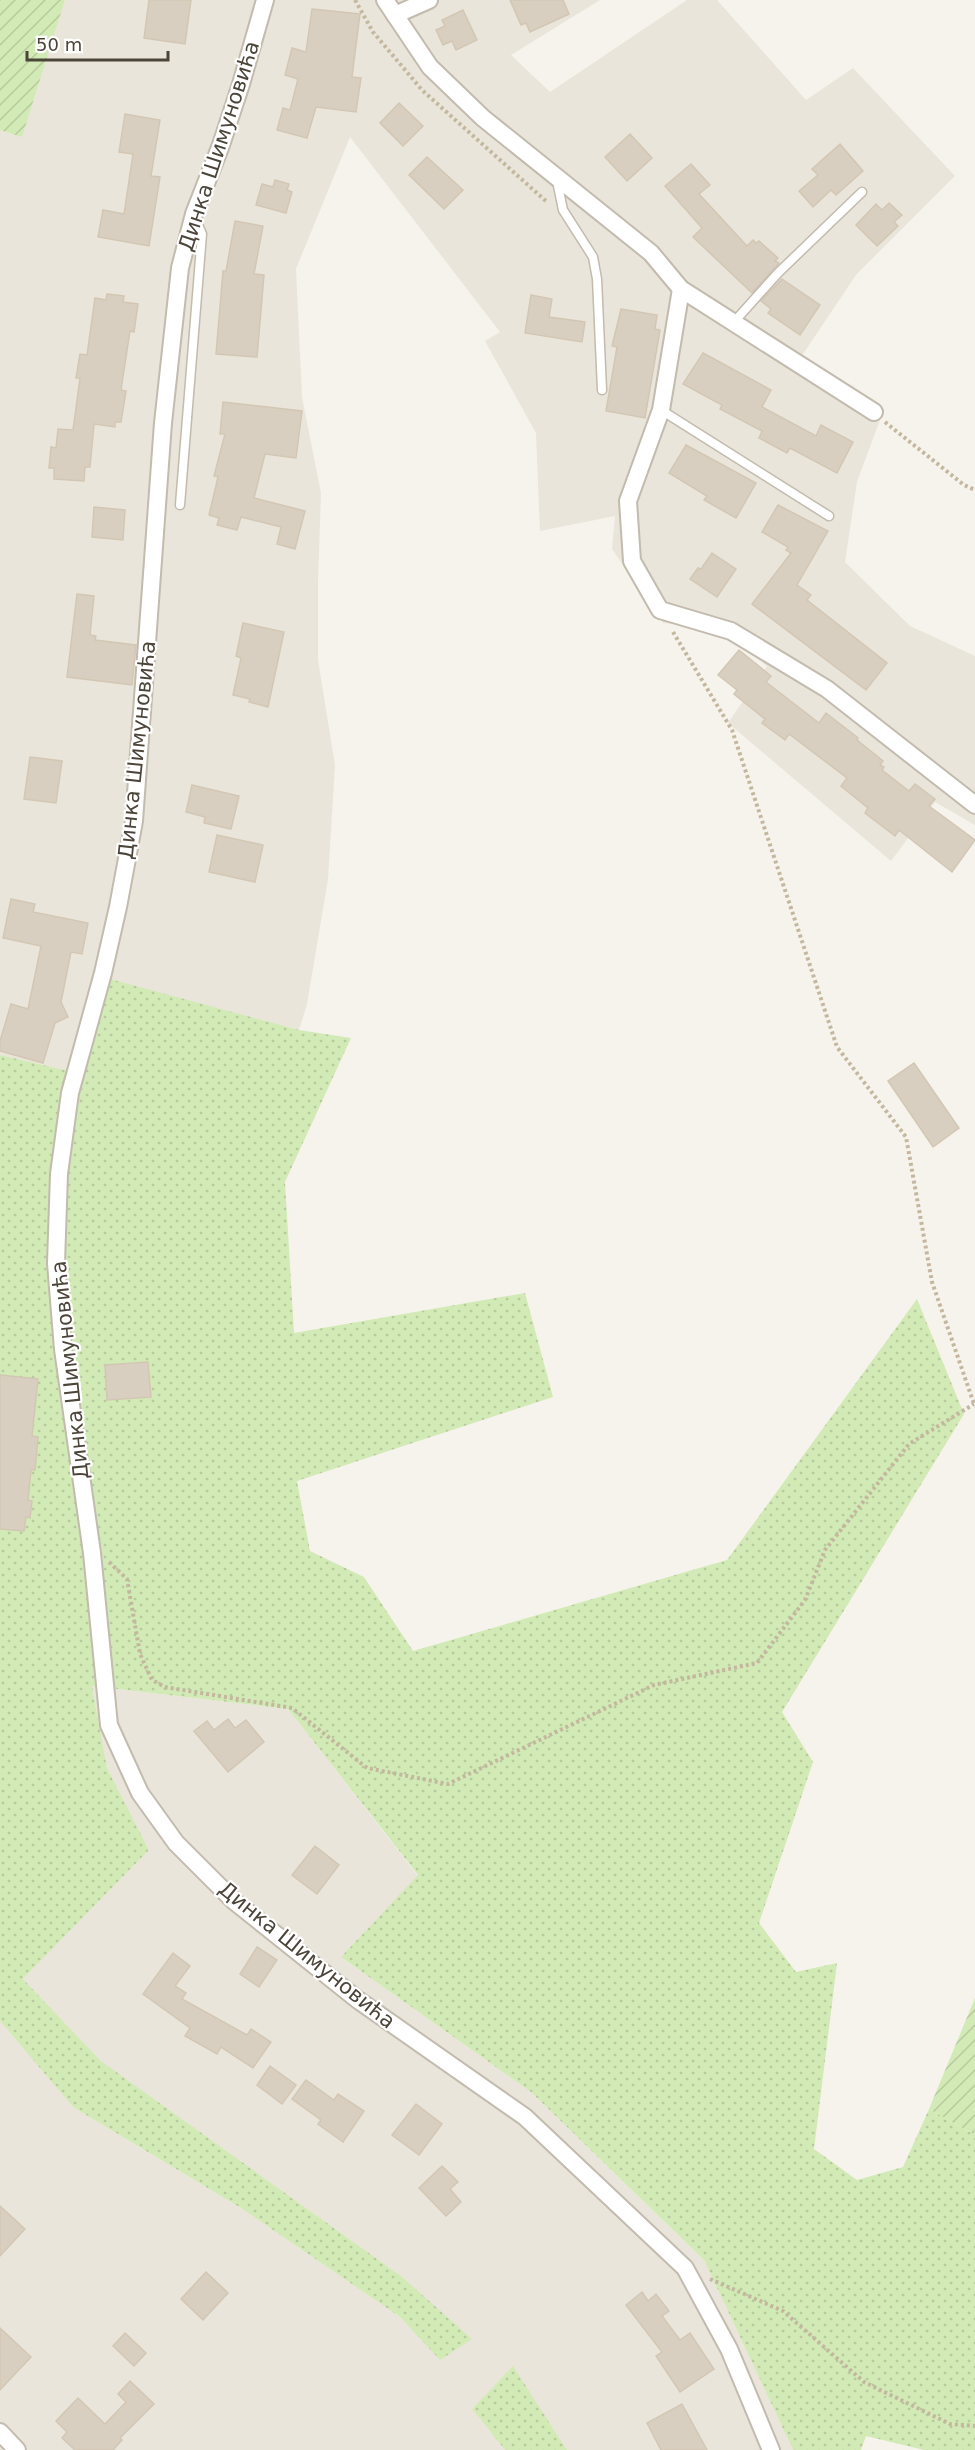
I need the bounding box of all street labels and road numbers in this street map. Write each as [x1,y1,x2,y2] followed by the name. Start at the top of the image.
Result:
[174,38,264,254] street label: Динка Шимуновића
[114,640,160,860] street label: Динка Шимуновића
[47,1260,93,1480] street label: Динка Шимуновића
[214,1877,400,2033] street label: Динка Шимуновића

